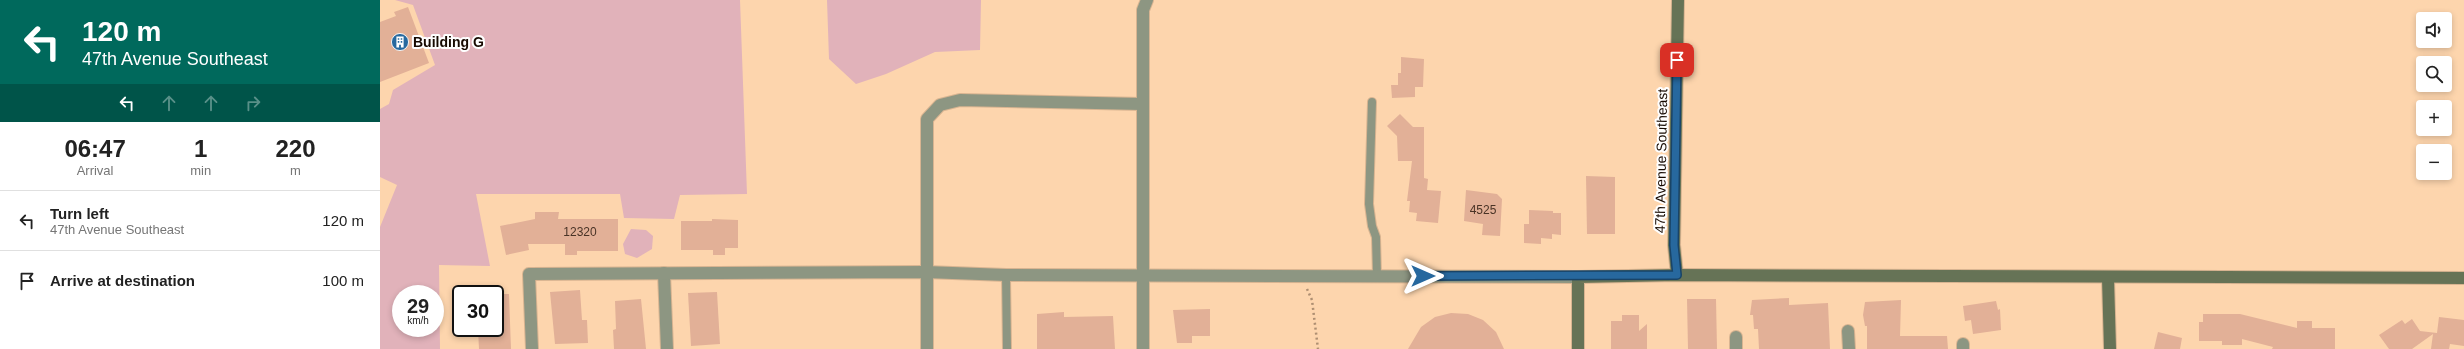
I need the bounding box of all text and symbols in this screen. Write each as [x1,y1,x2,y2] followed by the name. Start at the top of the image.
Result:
[2416,12,2452,180] map controls
[2416,12,2452,48] button: sound
[16,16,68,68] icon: left
[82,16,161,47] text: 120 m
[390,32,410,52] building icon: Building G
[413,34,484,50] place label: Building G
[1660,43,1694,77] pin
[82,49,268,69] text: 47th Avenue Southeast
[1666,49,1688,71] icon: arrive
[2416,56,2452,92] button: search
[1652,89,1670,233] street label: 47th Avenue Southeast
[116,92,138,114] icon: left
[158,92,180,114] icon: ahead
[200,92,222,114] icon: ahead
[242,92,264,114] icon: right
[2416,100,2452,136] button: +
[64,135,126,162] text: 06:47
[194,135,207,162] text: 1
[276,135,316,162] text: 220
[2416,144,2452,180] button: −
[77,163,114,178] text: Arrival
[190,163,211,178] text: min
[290,163,301,178] text: m
[1470,203,1497,217] house number: 4525
[50,205,109,222] text: Turn left
[16,210,38,232] icon: left
[322,212,364,229] text: 120 m
[50,222,184,237] text: 47th Avenue Southeast
[563,225,597,239] house number: 12320
[1402,255,1444,297] position arrow
[16,270,38,292] icon: arrive
[50,272,195,289] text: Arrive at destination
[322,272,364,289] text: 100 m
[452,285,504,337] speed limit sign: 30
[407,295,429,317] text: 29
[407,315,429,326] text: km/h

